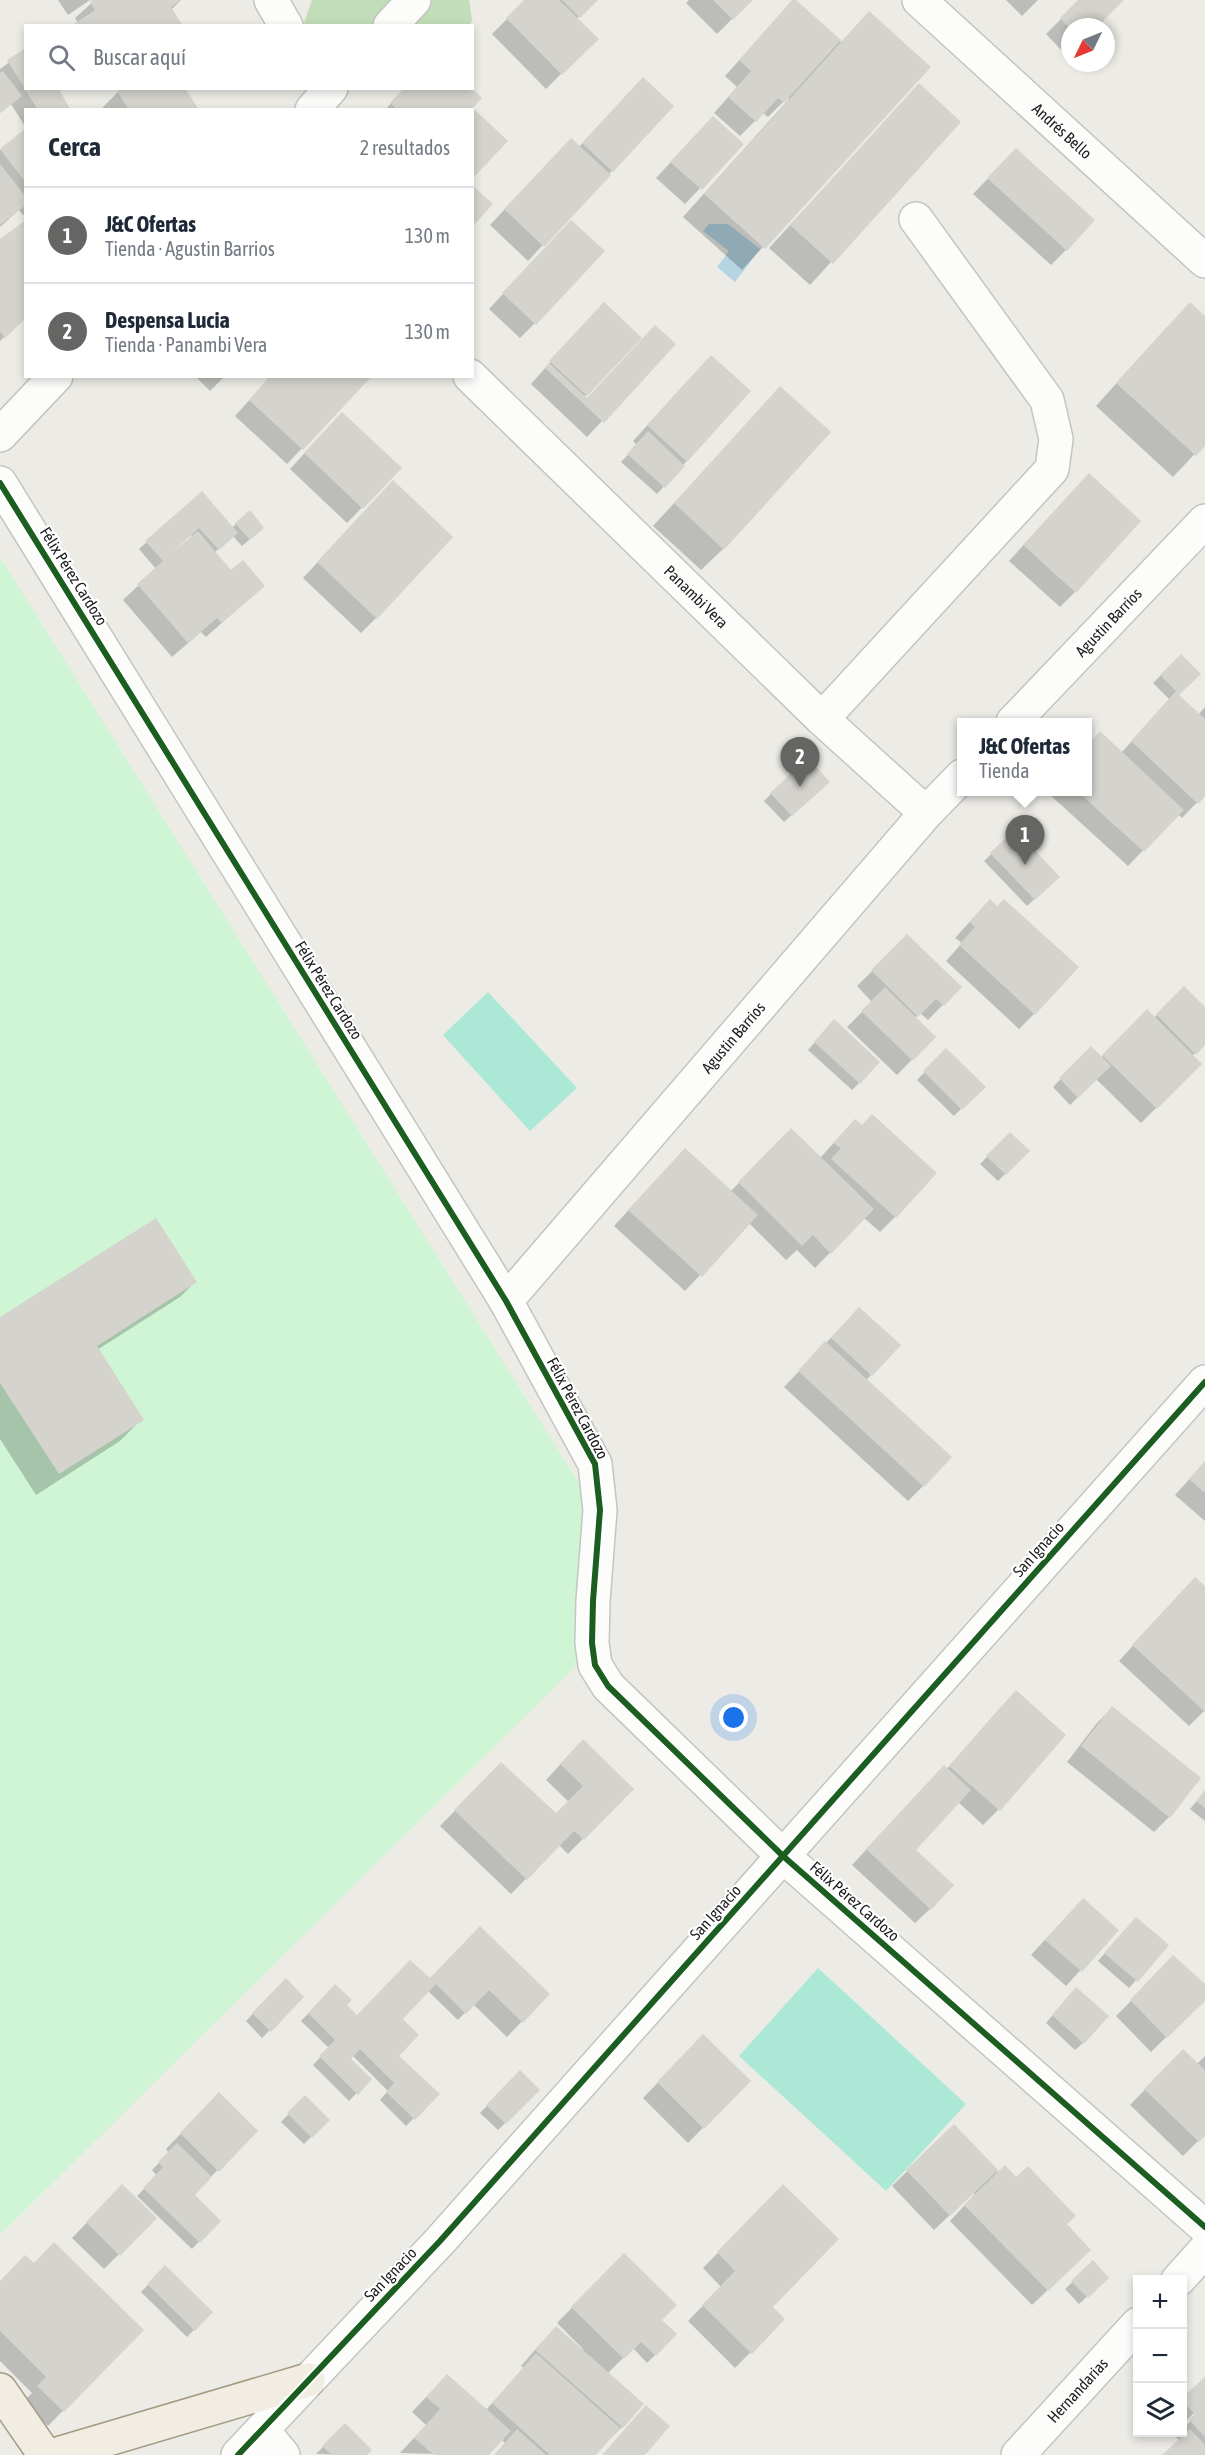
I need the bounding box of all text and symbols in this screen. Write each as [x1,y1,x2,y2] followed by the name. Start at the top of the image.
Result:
[1061,18,1115,72] north arrow
[24,24,474,90] search box
[45,41,78,74] icon: search
[93,44,186,70] text: Buscar aquí
[1029,99,1096,162] street label: Andrés Bello
[48,132,101,162] text: Cerca
[360,136,450,159] text: 2 resultados
[105,211,196,237] text: J&C Ofertas
[63,224,72,247] text: 1
[405,224,450,247] text: 130 m
[105,237,275,260] text: Tienda · Agustin Barrios
[105,307,230,333] text: Despensa Lucia
[63,320,72,343] text: 2
[405,320,450,343] text: 130 m
[105,333,267,356] text: Tienda · Panambi Vera
[37,524,111,628] street label: Félix Pérez Cardozo
[661,562,732,631] street label: Panambi Vera
[1071,584,1145,660] street label: Agustin Barrios
[957,718,1092,796] popup
[979,733,1070,759] text: J&C Ofertas
[780,738,820,787] pin: 2
[979,759,1030,782] text: Tienda
[1006,816,1044,865] pin: 1
[292,938,366,1042] street label: Félix Pérez Cardozo
[698,998,769,1076] street label: Agustin Barrios
[544,1354,612,1462] street label: Félix Pérez Cardozo
[1009,1518,1068,1581] street label: San Ignacio
[719,1703,748,1732] your location
[807,1857,903,1945] street label: Félix Pérez Cardozo
[686,1881,745,1944] street label: San Ignacio
[360,2244,421,2305] street label: San Ignacio
[1133,2275,1187,2437] map controls
[1133,2275,1187,2329] button: +
[1133,2329,1187,2383] button: −
[1043,2354,1112,2426] street label: Hernandarias
[1133,2383,1187,2437] button: layers

